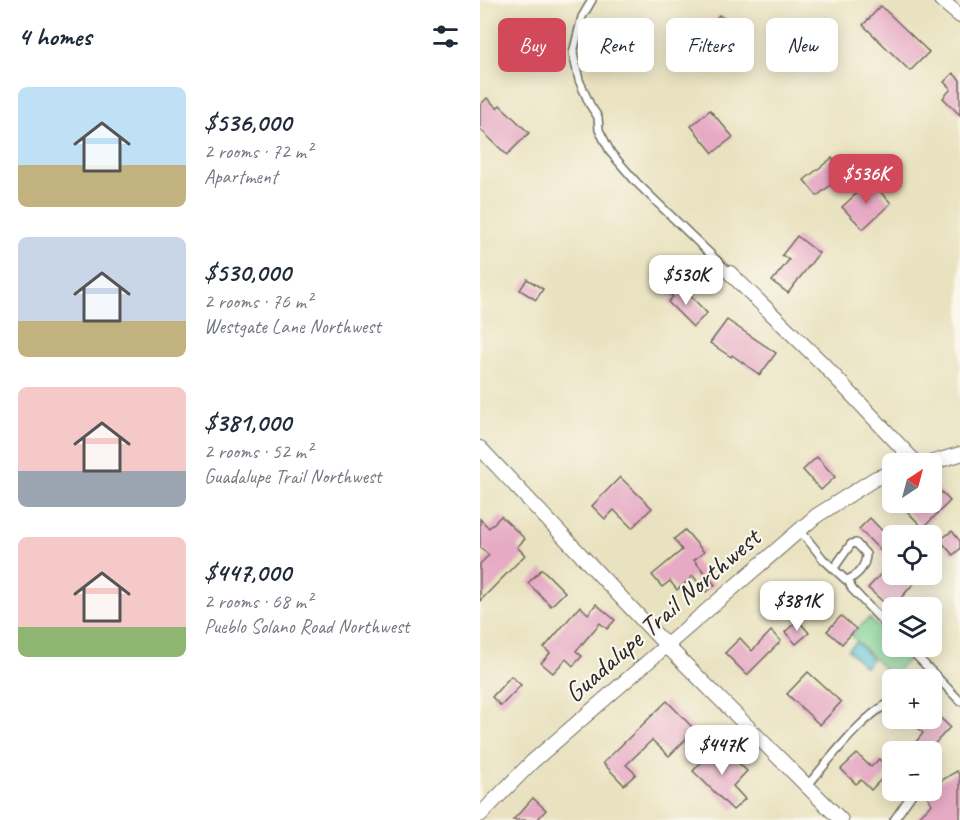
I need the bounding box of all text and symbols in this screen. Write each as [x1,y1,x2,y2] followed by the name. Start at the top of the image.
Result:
[498,18,566,72] chip: Buy
[578,18,654,72] chip: Rent
[666,18,754,72] chip: Filters
[766,18,838,72] chip: New
[18,20,91,53] text: 4 homes
[429,20,462,53] icon: filters
[204,106,291,139] text: $536,000
[66,111,138,183] icon: home
[204,139,312,164] text: 2 rooms · 72 m²
[824,154,908,205] pin: $536K
[843,161,889,186] text: $536K
[204,164,277,189] text: Apartment
[644,255,728,306] pin: $530K
[204,256,291,289] text: $530,000
[66,261,138,333] icon: home
[663,262,709,287] text: $530K
[204,289,312,314] text: 2 rooms · 76 m²
[204,314,381,339] text: Westgate Lane Northwest
[204,406,291,439] text: $381,000
[66,411,138,483] icon: home
[204,439,312,464] text: 2 rooms · 52 m²
[882,453,942,513] north arrow
[882,453,942,801] map controls
[204,464,381,489] text: Guadalupe Trail Northwest
[557,519,769,710] street label: Guadalupe Trail Northwest
[882,525,942,585] button: locate
[204,556,291,589] text: $447,000
[66,561,138,633] icon: home
[755,581,839,632] pin: $381K
[774,588,820,613] text: $381K
[204,589,312,614] text: 2 rooms · 68 m²
[882,597,942,657] button: layers
[204,614,409,639] text: Pueblo Solano Road Northwest
[882,669,942,729] button: +
[680,725,764,776] pin: $447K
[699,732,745,757] text: $447K
[882,741,942,801] button: −

